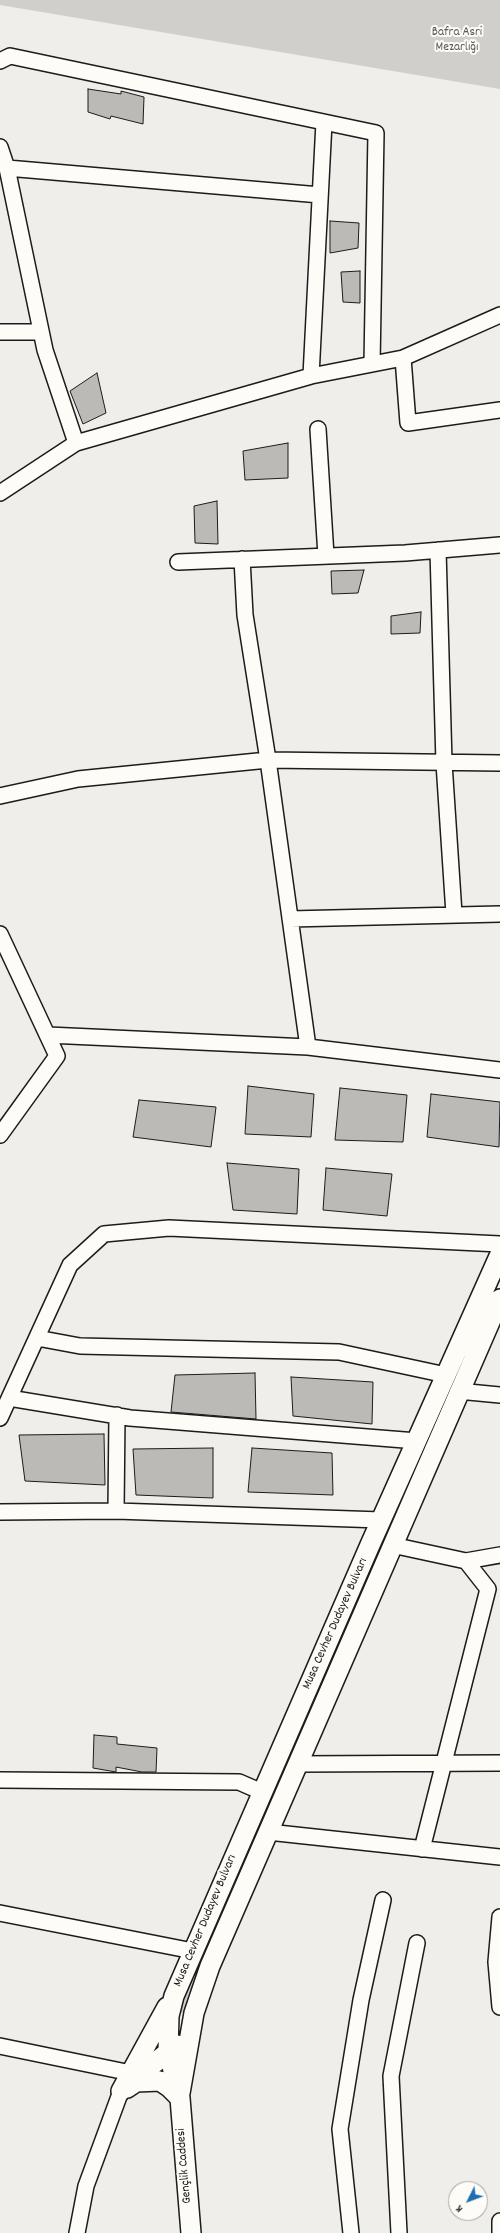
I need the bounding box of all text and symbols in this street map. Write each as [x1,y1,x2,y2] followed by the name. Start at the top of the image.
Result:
[432,25,482,56] park label: Bafra Asri Mezarlığı
[300,1556,372,1692] street label: Musa Cevher Dudayev Bulvarı
[171,1852,241,1990] street label: Musa Cevher Dudayev Bulvarı
[174,2128,196,2204] street label: Gençlik Caddesi
[448,2181,488,2221] north arrow
[452,2201,467,2216] text: K

